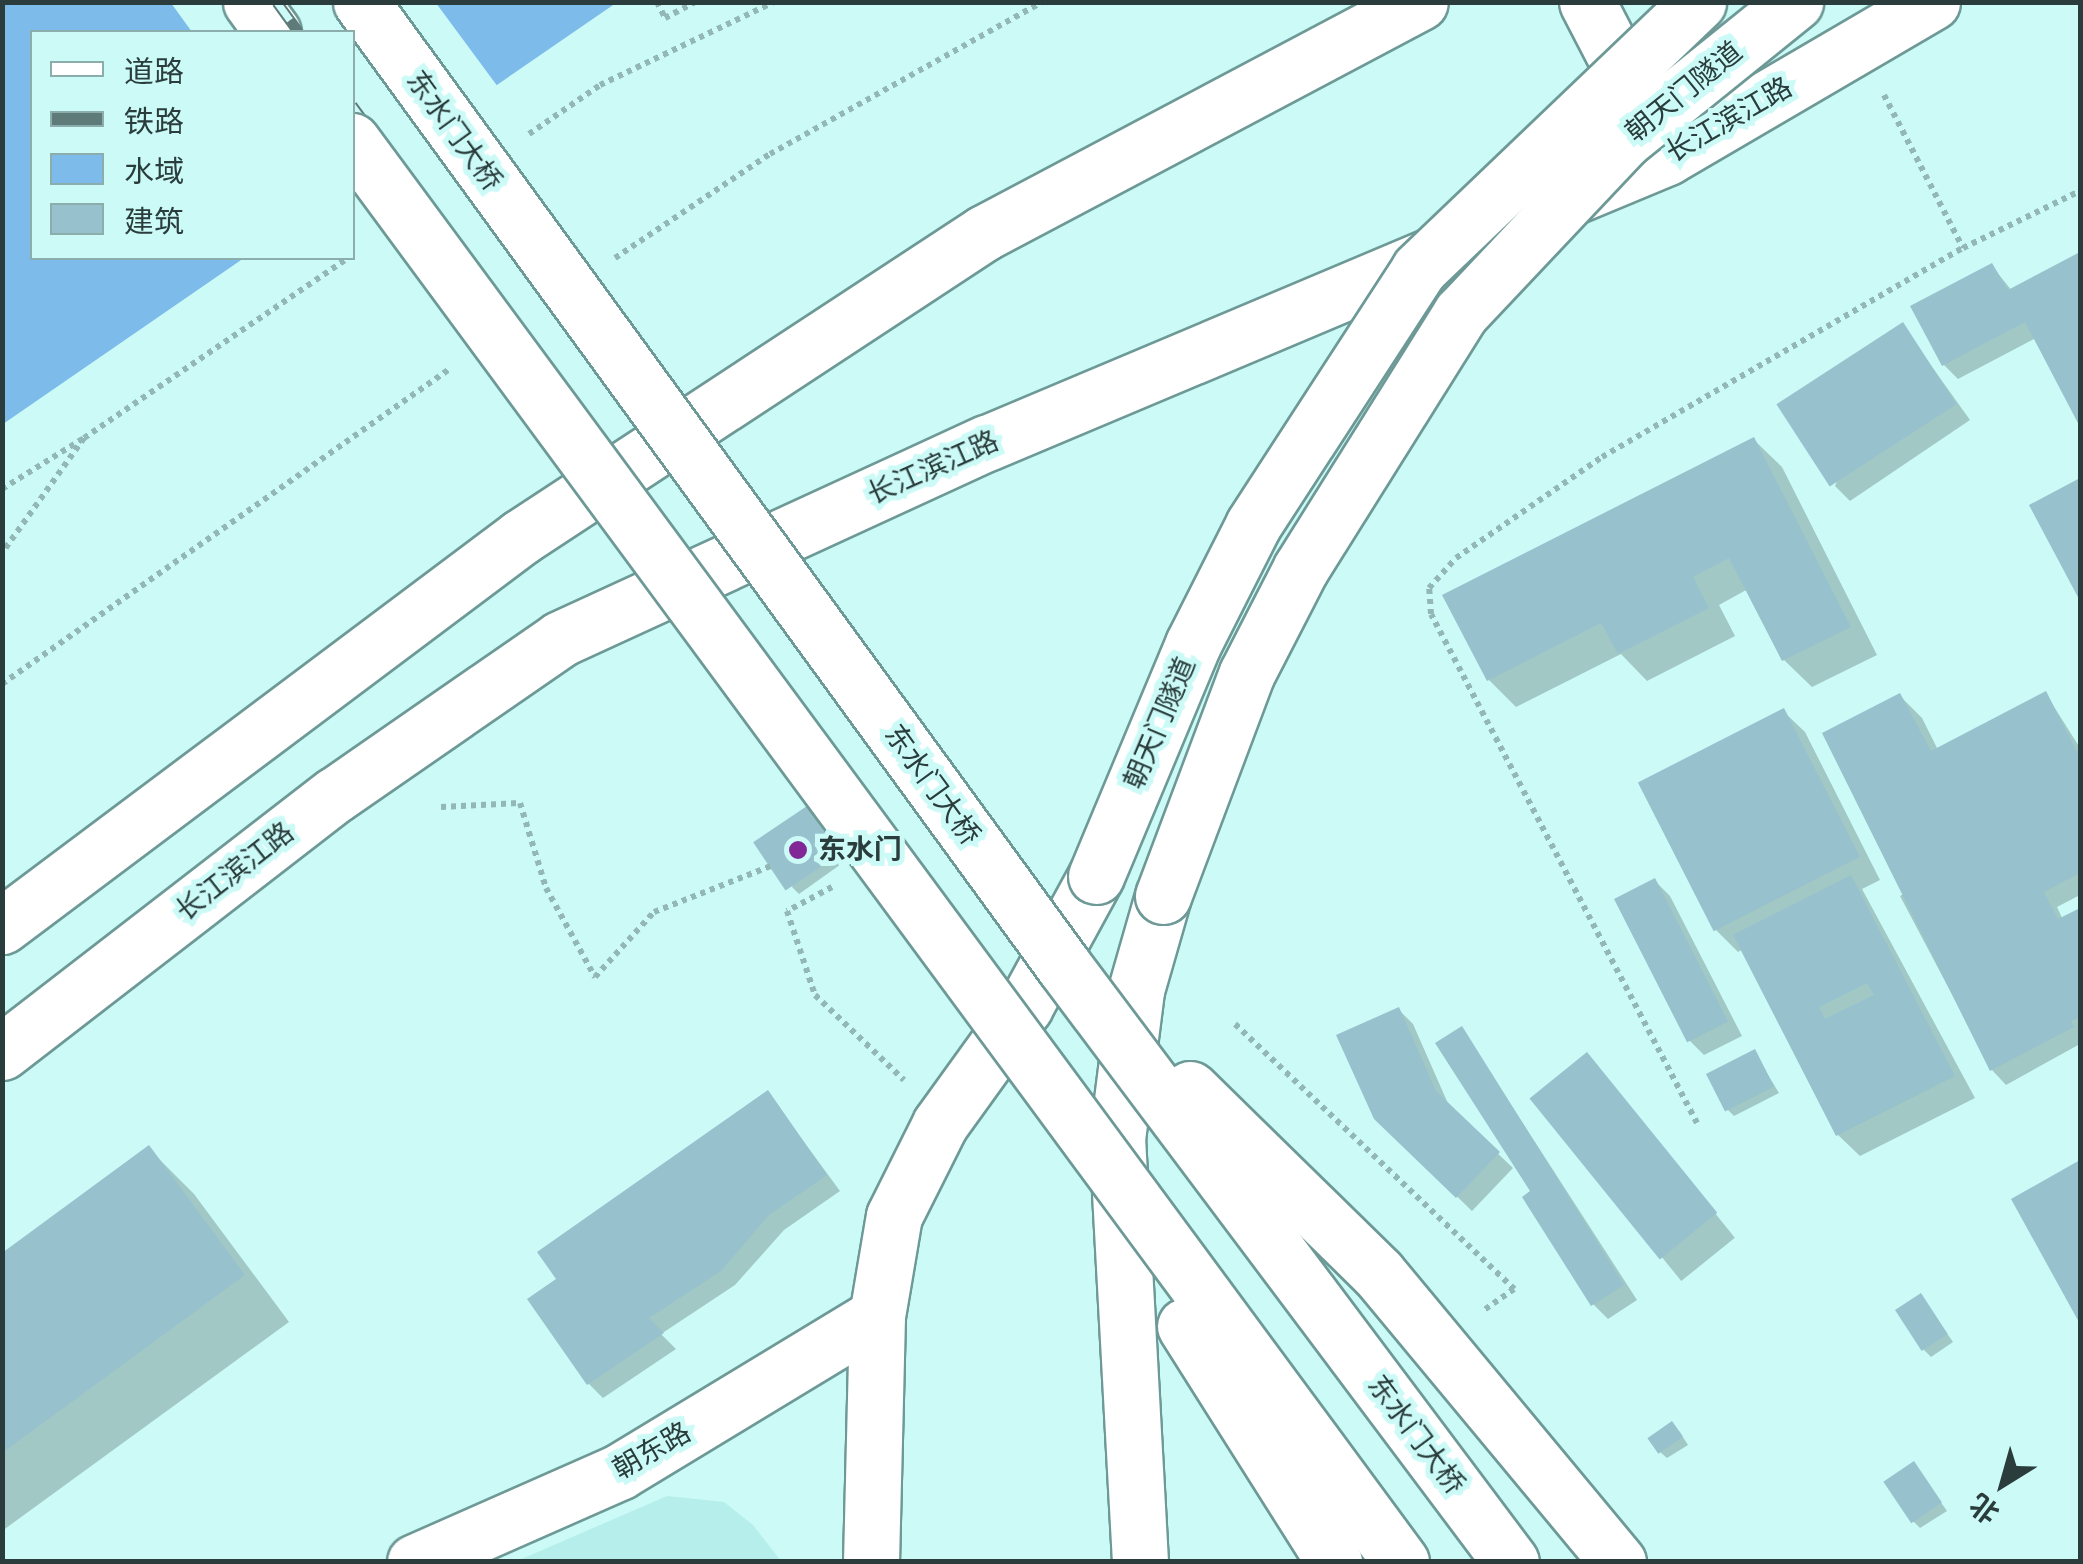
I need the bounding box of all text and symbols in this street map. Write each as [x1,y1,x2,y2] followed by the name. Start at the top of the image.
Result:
[30,30,355,260] legend
[1619,35,1749,149] street label: 朝天门隧道
[124,54,184,89] text: 道路
[399,64,509,198] street label: 东水门大桥
[1660,70,1798,170] street label: 长江滨江路
[124,104,184,139] text: 铁路
[124,154,184,189] text: 水域
[124,204,184,239] text: 建筑
[862,424,1004,512] street label: 长江滨江路
[1117,652,1203,794] street label: 朝天门隧道
[877,718,987,852] street label: 东水门大桥
[169,816,301,928] street label: 长江滨江路
[818,833,902,867] place label: 东水门
[787,839,809,861] marker: 东水门
[1360,1369,1472,1501] street label: 东水门大桥
[607,1415,697,1487] street label: 朝东路
[1953,1434,2053,1534] north arrow
[1964,1487,2006,1530] text: 北

